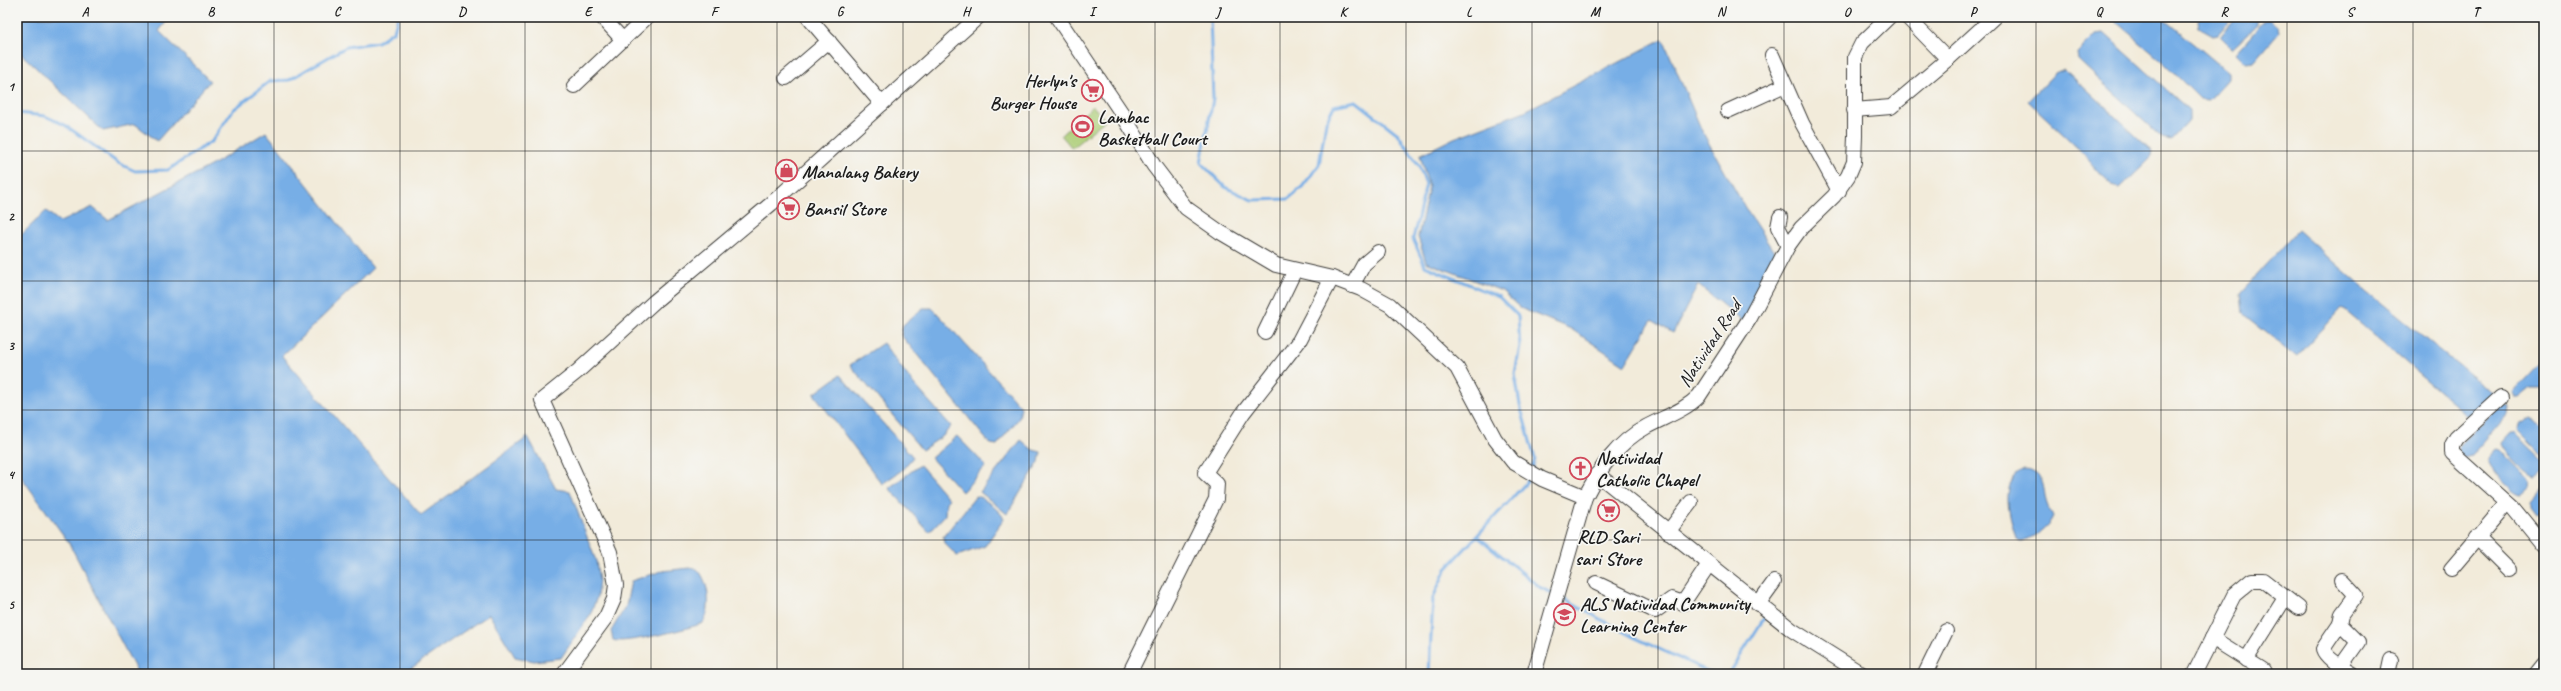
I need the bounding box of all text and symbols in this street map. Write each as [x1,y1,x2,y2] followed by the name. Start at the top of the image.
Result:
[82,4,90,20] text: A
[208,4,216,20] text: B
[334,4,342,20] text: C
[458,4,467,20] text: D
[585,4,594,20] text: E
[711,4,720,20] text: F
[837,4,845,20] text: G
[962,4,972,20] text: H
[1089,4,1098,20] text: I
[1215,4,1222,20] text: J
[1340,4,1350,20] text: K
[1466,4,1473,20] text: L
[1590,4,1601,20] text: M
[1717,4,1728,20] text: N
[1844,4,1853,20] text: O
[1970,4,1979,20] text: P
[2096,4,2104,20] text: Q
[2220,4,2229,20] text: R
[2347,4,2357,20] text: S
[2473,4,2482,20] text: T
[990,69,1078,115] place label: Herlyn's Burger House
[1079,78,1105,104] supermarket icon: Herlyn's Burger House
[8,79,16,95] text: 1
[1098,105,1209,151] place label: Lambac Basketball Court
[1070,114,1096,140] sports icon: Lambac Basketball Court
[773,158,799,184] shop icon: Manalang Bakery
[802,160,920,184] place label: Manalang Bakery
[776,195,802,221] supermarket icon: Bansil Store
[804,197,887,221] place label: Bansil Store
[8,209,15,225] text: 2
[1673,292,1749,392] street label: Natividad Road
[8,338,15,354] text: 3
[1596,446,1701,492] place label: Natividad Catholic Chapel
[1568,455,1594,481] church icon: Natividad Catholic Chapel
[8,467,16,483] text: 4
[1595,498,1621,524] supermarket icon: RLD Sari sari Store
[1575,525,1643,571] place label: RLD Sari sari Store
[1580,592,1752,638] place label: ALS Natividad Community Learning Center
[8,597,15,613] text: 5
[1551,601,1577,627] school or university icon: ALS Natividad Community Learning Center

